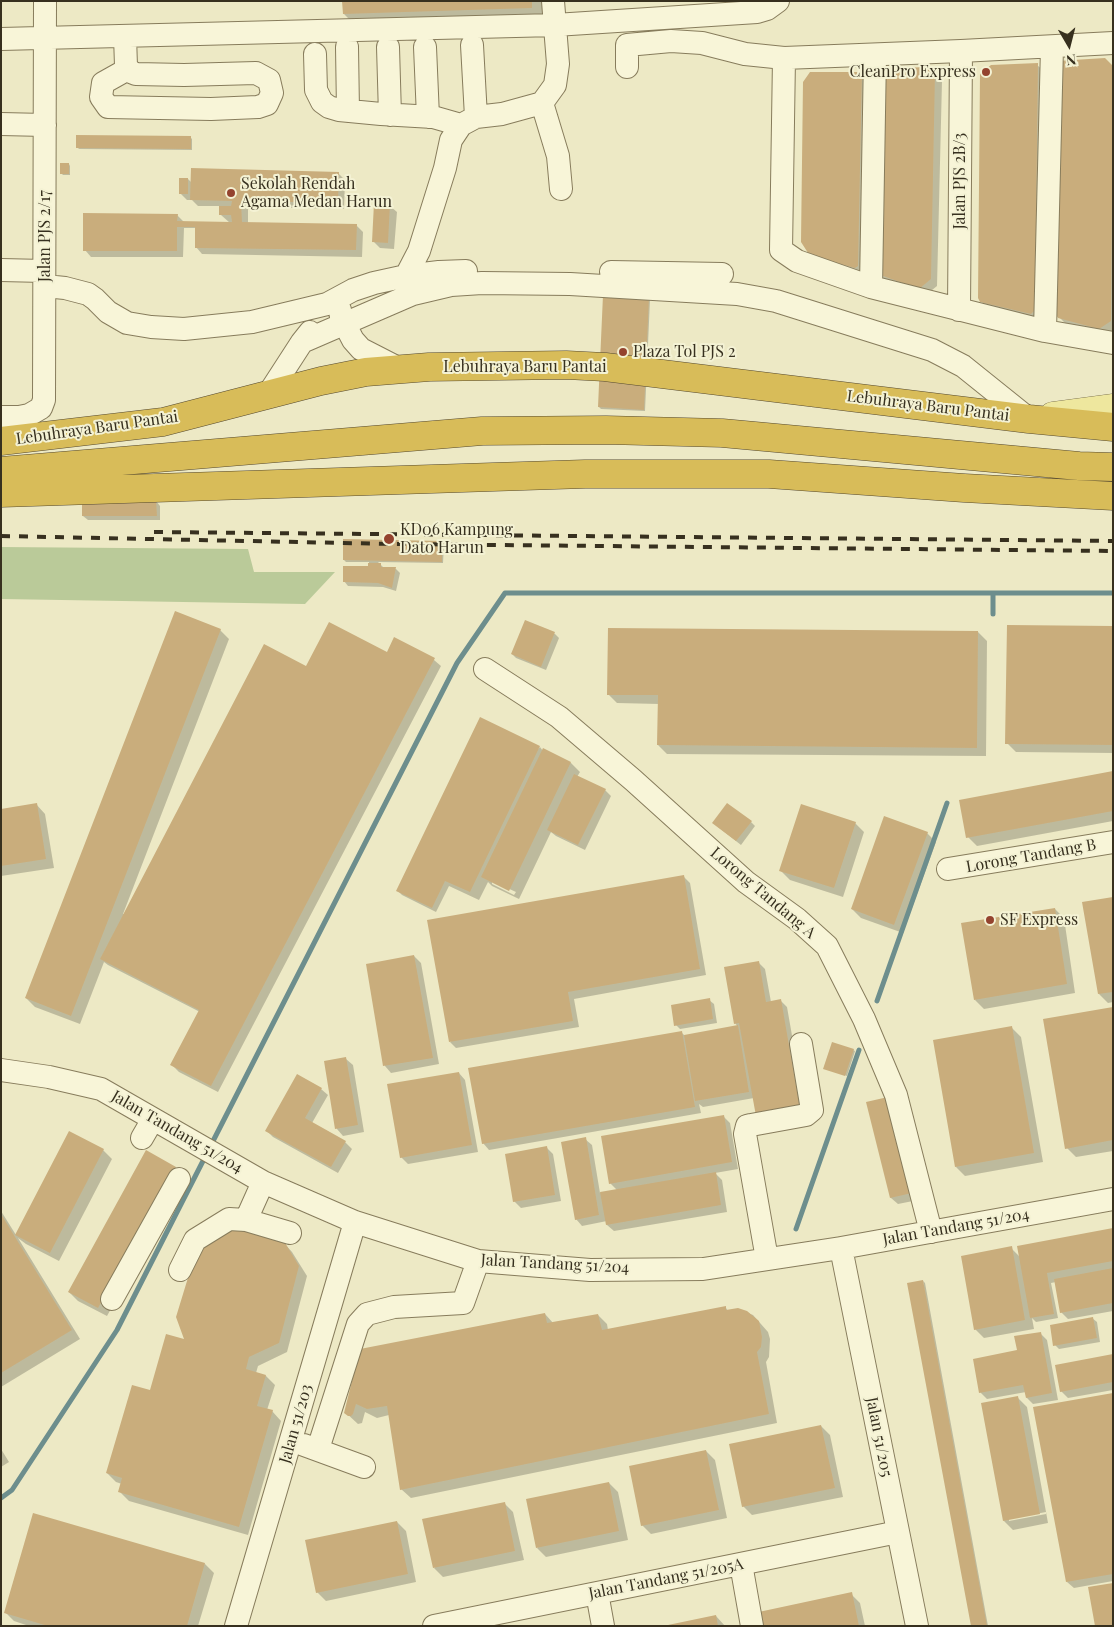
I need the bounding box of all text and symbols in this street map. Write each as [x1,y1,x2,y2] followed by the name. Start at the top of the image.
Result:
[1044,20,1094,70] north arrow
[1065,50,1077,70] text: N
[850,62,976,82] place label: CleanPro Express
[980,66,992,78] marker: CleanPro Express
[950,133,970,229] street label: Jalan PJS 2B/3
[241,174,392,212] place label: Sekolah Rendah Agama Medan Harun
[225,187,237,199] marker: Sekolah Rendah Agama Medan Harun
[35,190,55,282] street label: Jalan PJS 2/17
[633,342,736,362] place label: Plaza Tol PJS 2
[617,346,629,358] marker: Plaza Tol PJS 2
[443,357,607,377] street label: Lebuhraya Baru Pantai
[846,387,1010,425] street label: Lebuhraya Baru Pantai
[15,407,179,449] street label: Lebuhraya Baru Pantai
[400,520,513,558] place label: KD06 Kampung Dato Harun
[382,532,396,546] marker: KD06 Kampung Dato Harun
[964,835,1098,877] street label: Lorong Tandang B
[706,843,820,943] street label: Lorong Tandang A
[1000,910,1078,930] place label: SF Express
[984,914,996,926] marker: SF Express
[108,1087,246,1177] street label: Jalan Tandang 51/204
[881,1205,1031,1249] street label: Jalan Tandang 51/204
[480,1251,630,1277] street label: Jalan Tandang 51/204
[276,1382,316,1466] street label: Jalan 51/203
[862,1395,896,1479] street label: Jalan 51/205
[587,1555,745,1603] street label: Jalan Tandang 51/205A

